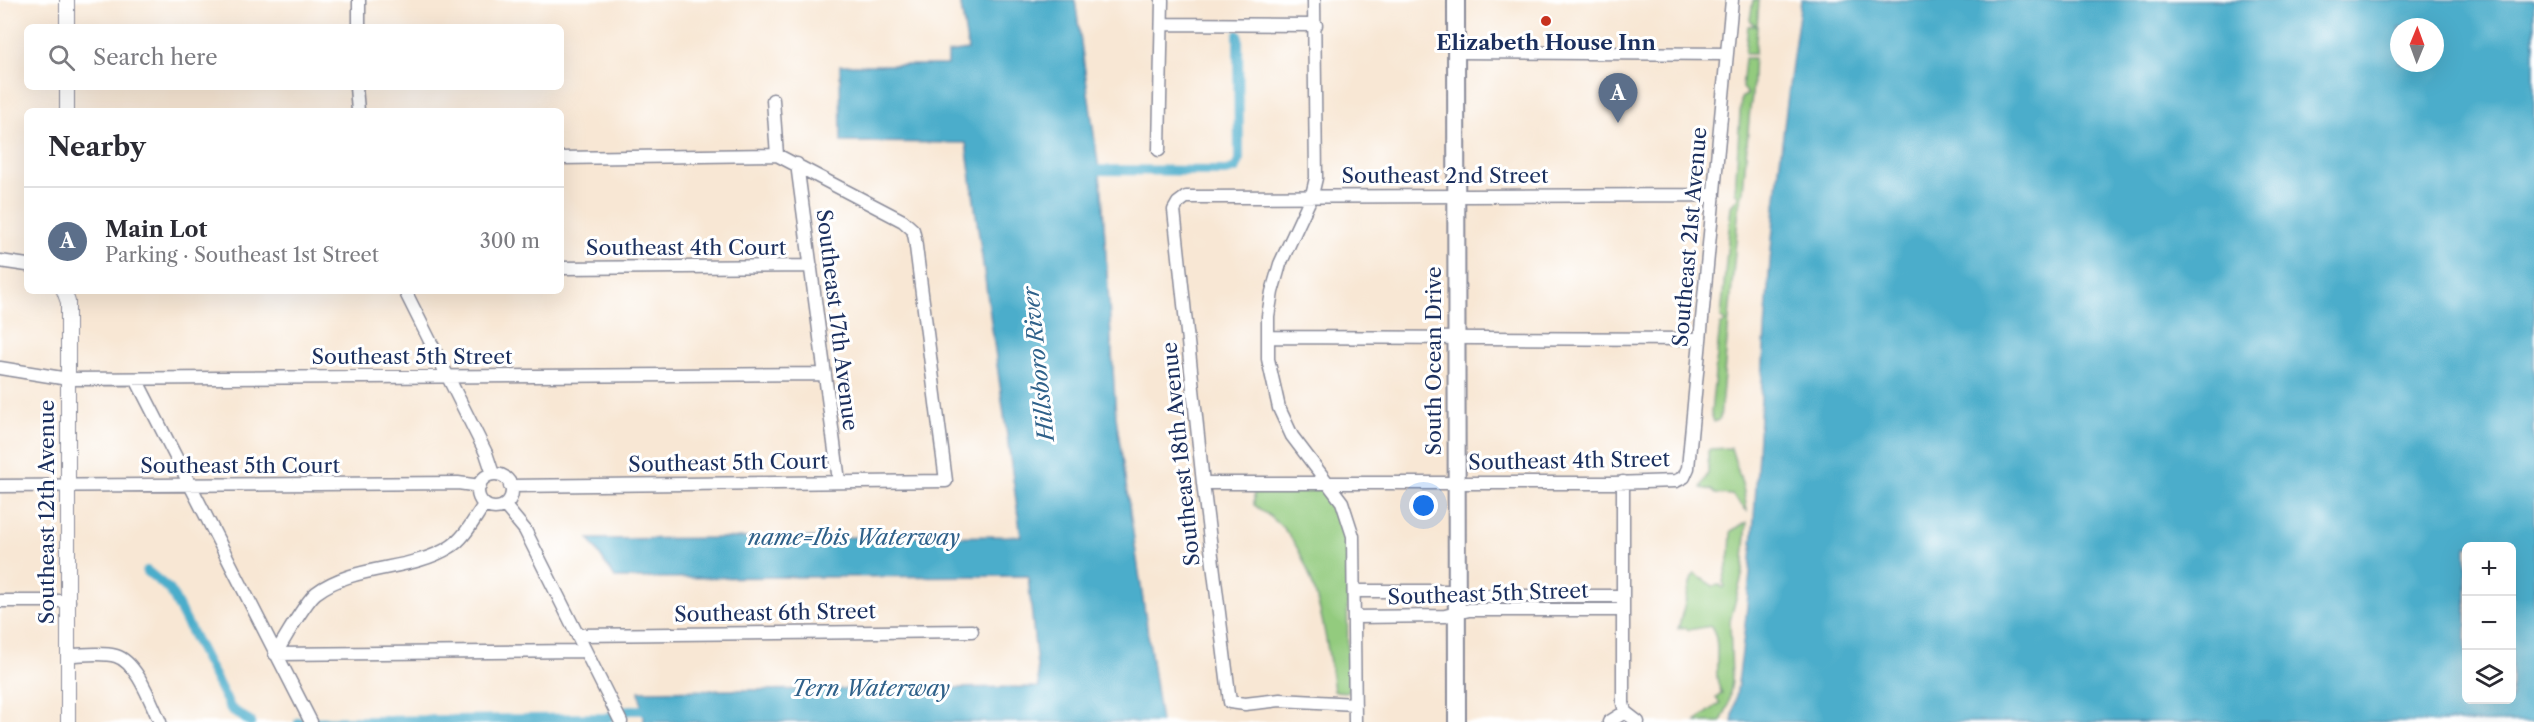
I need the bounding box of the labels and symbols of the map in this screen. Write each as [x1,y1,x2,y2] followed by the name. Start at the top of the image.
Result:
[1539,14,1553,28] marker: Elizabeth House Inn
[2390,18,2444,72] north arrow
[1436,30,1656,55] place label: Elizabeth House Inn
[1598,74,1638,123] pin: A
[1667,126,1712,348] street label: Southeast 21st Avenue
[1342,163,1549,188] street label: Southeast 2nd Street
[812,208,863,432] street label: Southeast 17th Avenue
[586,235,787,260] street label: Southeast 4th Court
[1421,266,1446,456] street label: South Ocean Drive
[1017,283,1060,445] water label: Hillsboro River
[1156,341,1205,567] street label: Southeast 18th Avenue
[312,344,513,369] street label: Southeast 5th Street
[34,400,59,624] street label: Southeast 12th Avenue
[1468,446,1671,475] street label: Southeast 4th Street
[628,448,829,477] street label: Southeast 5th Court
[140,453,340,478] street label: Southeast 5th Court
[1409,491,1438,520] your location
[747,524,960,551] water label: name=Ibis Waterway
[1387,577,1589,609] street label: Southeast 5th Street
[674,598,877,627] street label: Southeast 6th Street
[792,675,950,702] water label: Tern Waterway

